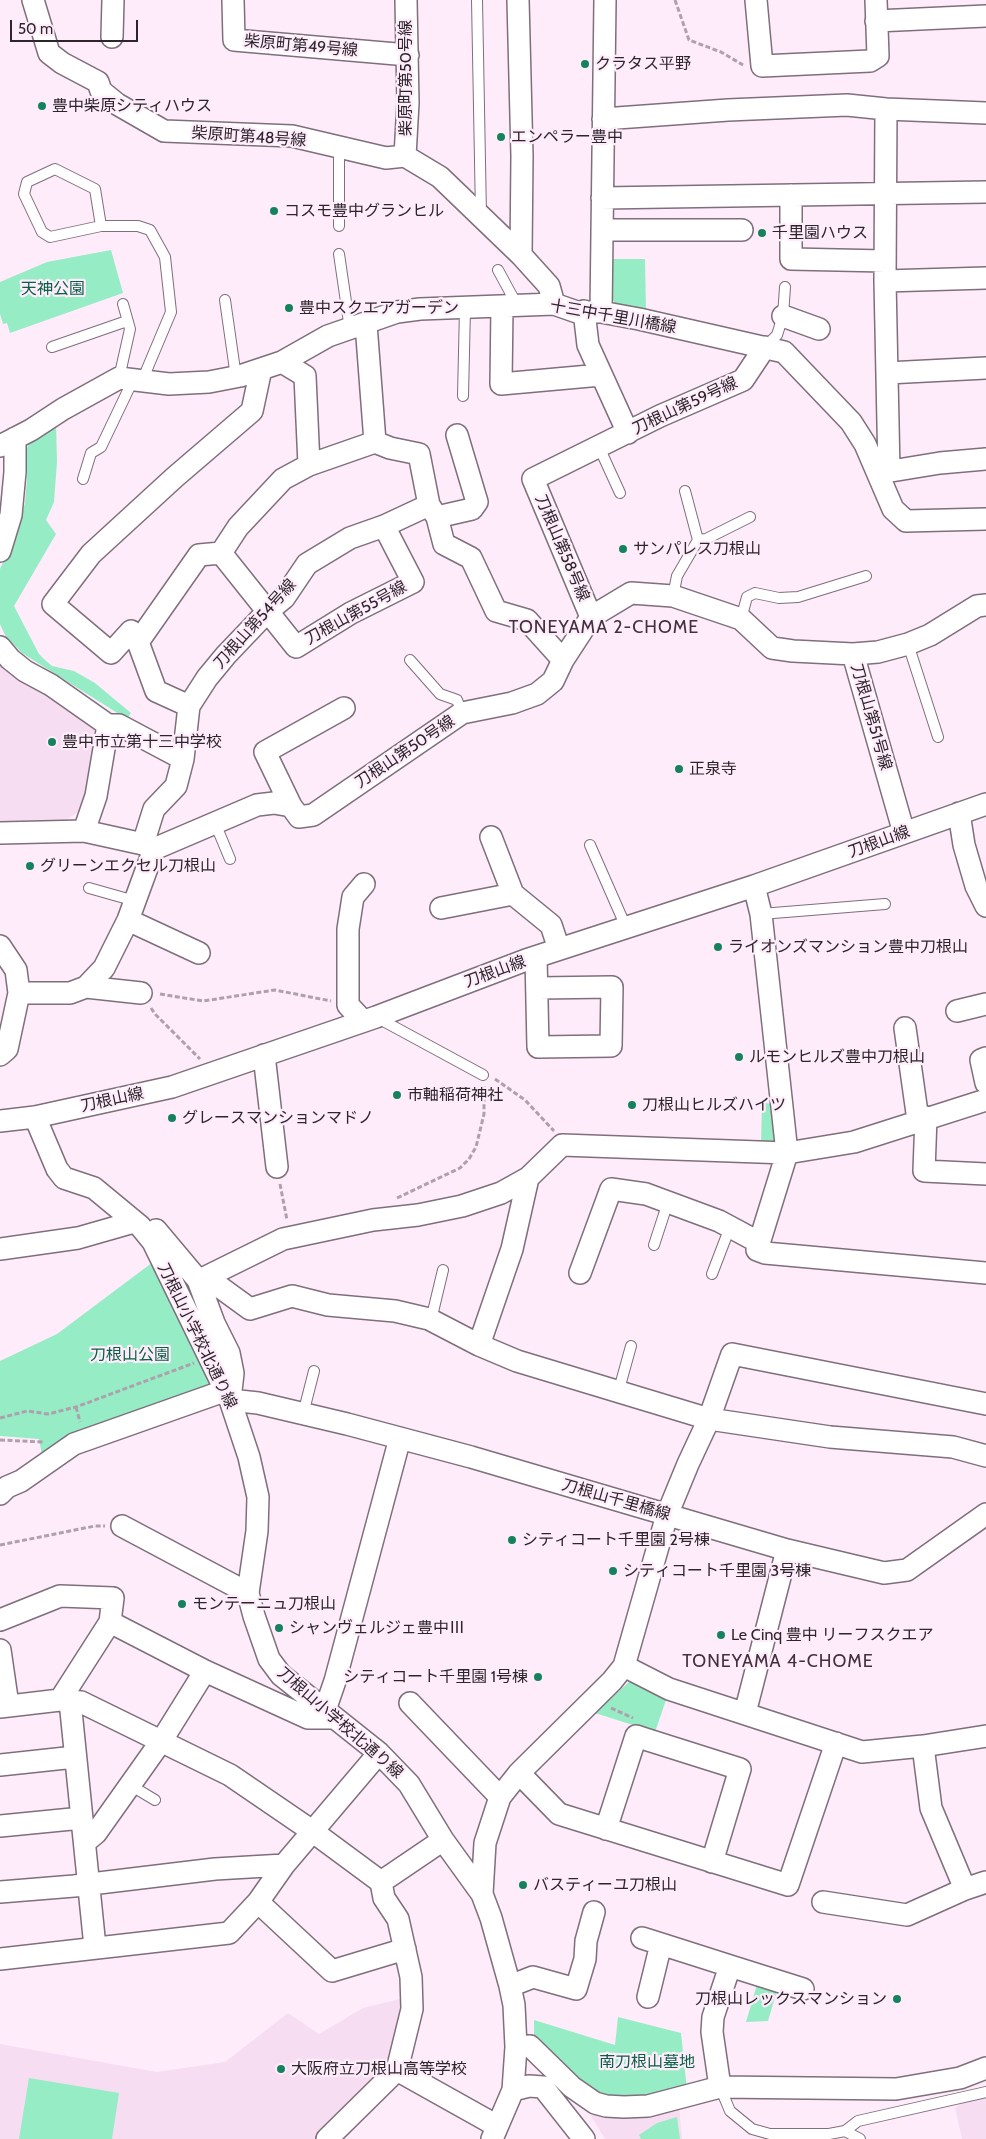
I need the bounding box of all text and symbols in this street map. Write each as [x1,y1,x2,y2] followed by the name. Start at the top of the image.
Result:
[12,10,140,42] scale bar
[18,20,53,38] text: 50 m
[396,20,416,136] street label: 柴原町第50号線
[243,31,359,61] street label: 柴原町第49号線
[595,54,691,74] place label: クラタス平野
[579,58,591,70] marker: クラタス平野
[52,96,212,116] place label: 豊中柴原シティハウス
[36,100,48,112] marker: 豊中柴原シティハウス
[191,123,307,151] street label: 柴原町第48号線
[511,127,623,147] place label: エンペラー豊中
[495,131,507,143] marker: エンペラー豊中
[284,201,444,221] place label: コスモ豊中グランヒル
[268,205,280,217] marker: コスモ豊中グランヒル
[772,223,868,243] place label: 千里園ハウス
[756,227,768,239] marker: 千里園ハウス
[21,279,85,299] park label: 天神公園
[548,296,678,338] street label: 十三中千里川橋線
[299,298,459,318] place label: 豊中スクエアガーデン
[283,302,295,314] marker: 豊中スクエアガーデン
[629,373,741,439] street label: 刀根山第59号線
[531,492,593,604] street label: 刀根山第58号線
[633,539,761,559] place label: サンパレス刀根山
[617,543,629,555] marker: サンパレス刀根山
[210,575,300,673] street label: 刀根山第54号線
[302,577,410,649] street label: 刀根山第55号線
[507,617,701,639] district label: TONEYAMA 2-CHOME
[847,662,895,772] street label: 刀根山第51号線
[352,712,458,792] street label: 刀根山第50号線
[62,732,222,752] place label: 豊中市立第十三中学校
[46,736,58,748] marker: 豊中市立第十三中学校
[689,759,737,779] place label: 正泉寺
[673,763,685,775] marker: 正泉寺
[846,822,912,862] street label: 刀根山線
[40,856,216,876] place label: グリーンエクセル刀根山
[24,860,36,872] marker: グリーンエクセル刀根山
[728,937,968,957] place label: ライオンズマンション豊中刀根山
[712,941,724,953] marker: ライオンズマンション豊中刀根山
[462,952,528,992] street label: 刀根山線
[749,1047,925,1067] place label: ルモンヒルズ豊中刀根山
[733,1051,745,1063] marker: ルモンヒルズ豊中刀根山
[79,1084,145,1116] street label: 刀根山線
[407,1085,503,1105] place label: 市軸稲荷神社
[391,1089,403,1101] marker: 市軸稲荷神社
[642,1095,786,1115] place label: 刀根山ヒルズハイツ
[626,1099,638,1111] marker: 刀根山ヒルズハイツ
[182,1108,374,1128] place label: グレースマンションマドノ
[166,1112,178,1124] marker: グレースマンションマドノ
[153,1260,241,1412] street label: 刀根山小学校北通り線
[90,1345,170,1365] park label: 刀根山公園
[560,1475,672,1525] street label: 刀根山千里橋線
[522,1530,710,1550] place label: シティコート千里園 2号棟
[506,1534,518,1546] marker: シティコート千里園 2号棟
[623,1561,811,1581] place label: シティコート千里園 3号棟
[607,1565,619,1577] marker: シティコート千里園 3号棟
[192,1594,336,1614] place label: モンテーニュ刀根山
[176,1598,188,1610] marker: モンテーニュ刀根山
[289,1618,465,1638] place label: シャンヴェルジェ豊中Ⅲ
[273,1622,285,1634] marker: シャンヴェルジェ豊中Ⅲ
[731,1625,933,1645] place label: Le Cinq 豊中 リーフスクエア
[715,1629,727,1641] marker: Le Cinq 豊中 リーフスクエア
[680,1651,876,1673] district label: TONEYAMA 4-CHOME
[273,1663,407,1783] street label: 刀根山小学校北通り線
[343,1667,528,1687] place label: シティコート千里園 1号棟
[532,1671,544,1683] marker: シティコート千里園 1号棟
[533,1875,677,1895] place label: バスティーユ刀根山
[517,1879,529,1891] marker: バスティーユ刀根山
[695,1989,887,2009] place label: 刀根山レックスマンション
[891,1993,903,2005] marker: 刀根山レックスマンション
[599,2052,695,2072] park label: 南刀根山墓地
[291,2059,467,2079] place label: 大阪府立刀根山高等学校
[275,2063,287,2075] marker: 大阪府立刀根山高等学校

